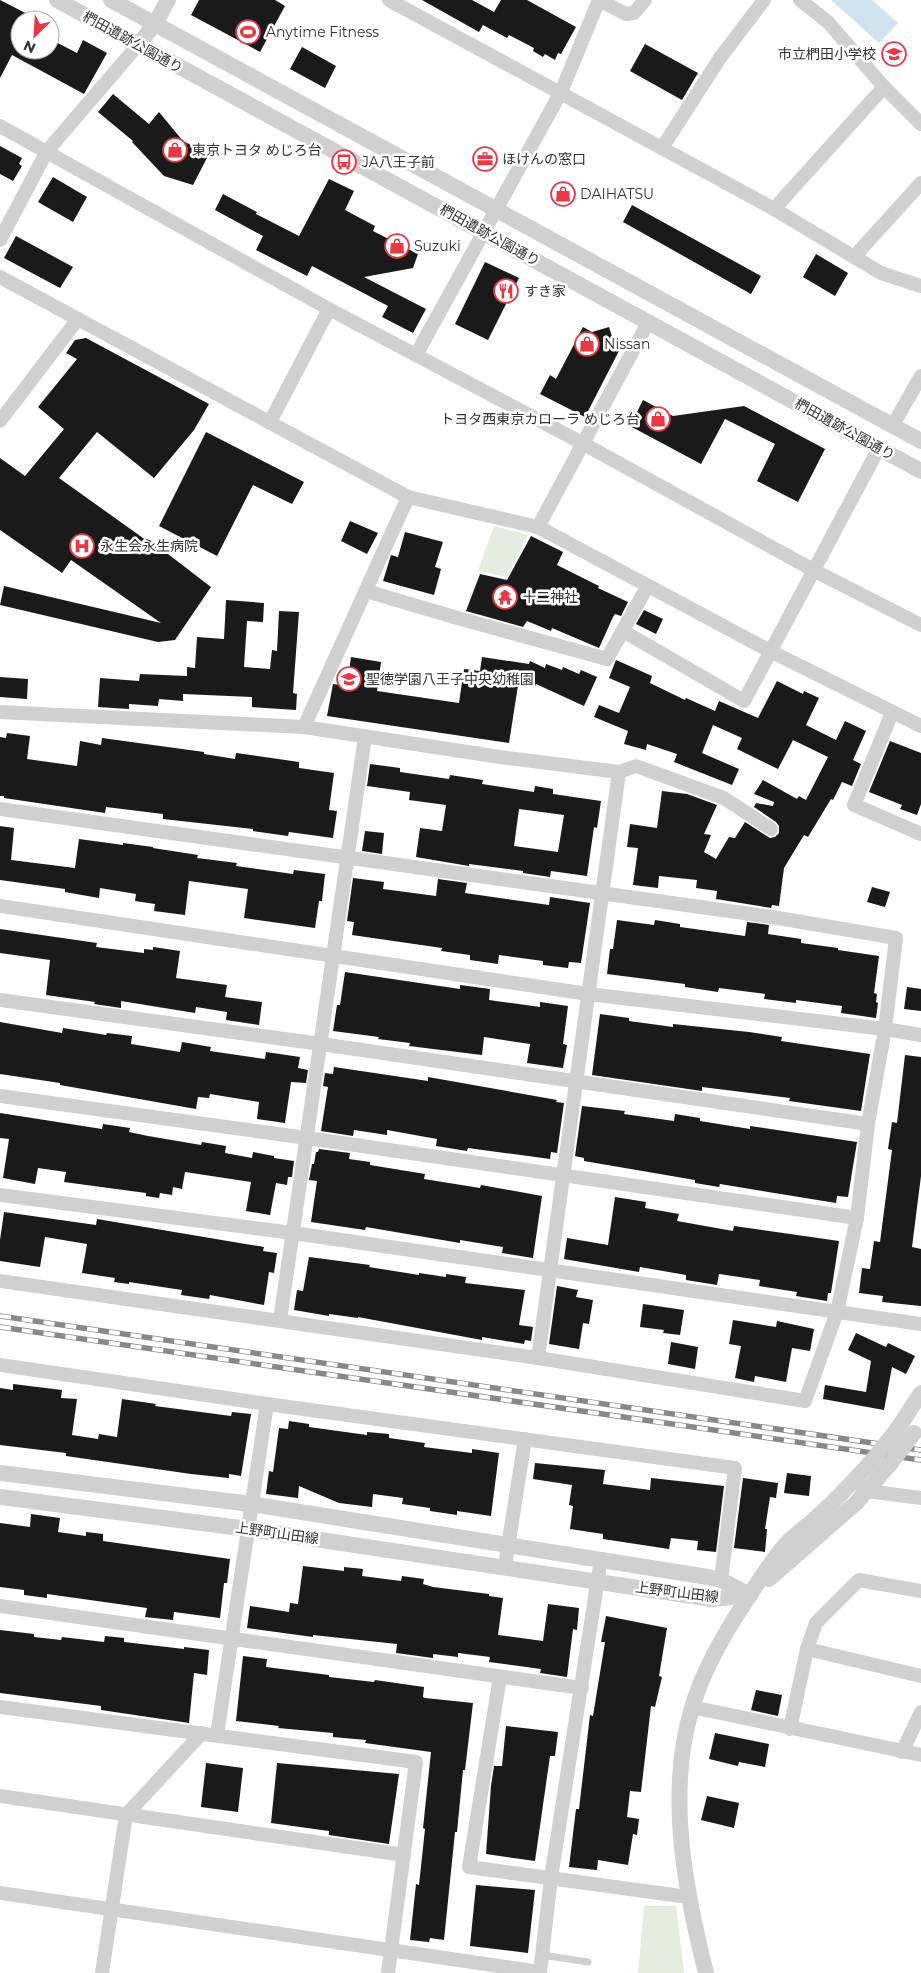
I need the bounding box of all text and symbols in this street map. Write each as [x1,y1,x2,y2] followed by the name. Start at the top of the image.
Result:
[80,7,186,77] street label: 椚田遺跡公園通り
[10,10,60,60] north arrow
[235,19,261,45] sports icon: Anytime Fitness
[266,23,379,41] place label: Anytime Fitness
[21,36,38,57] text: N
[881,41,907,67] school or university icon: 市立椚田小学校
[778,45,876,63] place label: 市立椚田小学校
[162,137,188,163] shop icon: 東京トヨタ めじろ台
[192,141,322,159] place label: 東京トヨタ めじろ台
[472,146,498,172] office icon: ほけんの窓口
[331,149,357,175] bus stop icon: JA八王子前
[502,150,586,168] place label: ほけんの窓口
[361,153,435,171] place label: JA八王子前
[550,181,576,207] shop icon: DAIHATSU
[580,185,654,203] place label: DAIHATSU
[437,200,543,270] street label: 椚田遺跡公園通り
[384,233,410,259] shop icon: Suzuki
[414,237,461,255] place label: Suzuki
[493,278,519,304] restaurant icon: すき家
[524,282,566,300] place label: すき家
[574,331,600,357] shop icon: Nissan
[604,335,651,353] place label: Nissan
[792,394,898,464] street label: 椚田遺跡公園通り
[645,406,671,432] shop icon: トヨタ西東京カローラ めじろ台
[440,410,640,428] place label: トヨタ西東京カローラ めじろ台
[69,533,95,559] hospital icon: 永生会永生病院
[100,537,198,555] place label: 永生会永生病院
[492,584,518,610] temple icon: 十二神社
[522,588,578,606] place label: 十二神社
[336,666,362,692] school or university icon: 聖徳学園八王子中央幼稚園
[366,670,534,688] place label: 聖徳学園八王子中央幼稚園
[234,1518,320,1548] street label: 上野町山田線
[634,1578,720,1606] street label: 上野町山田線

